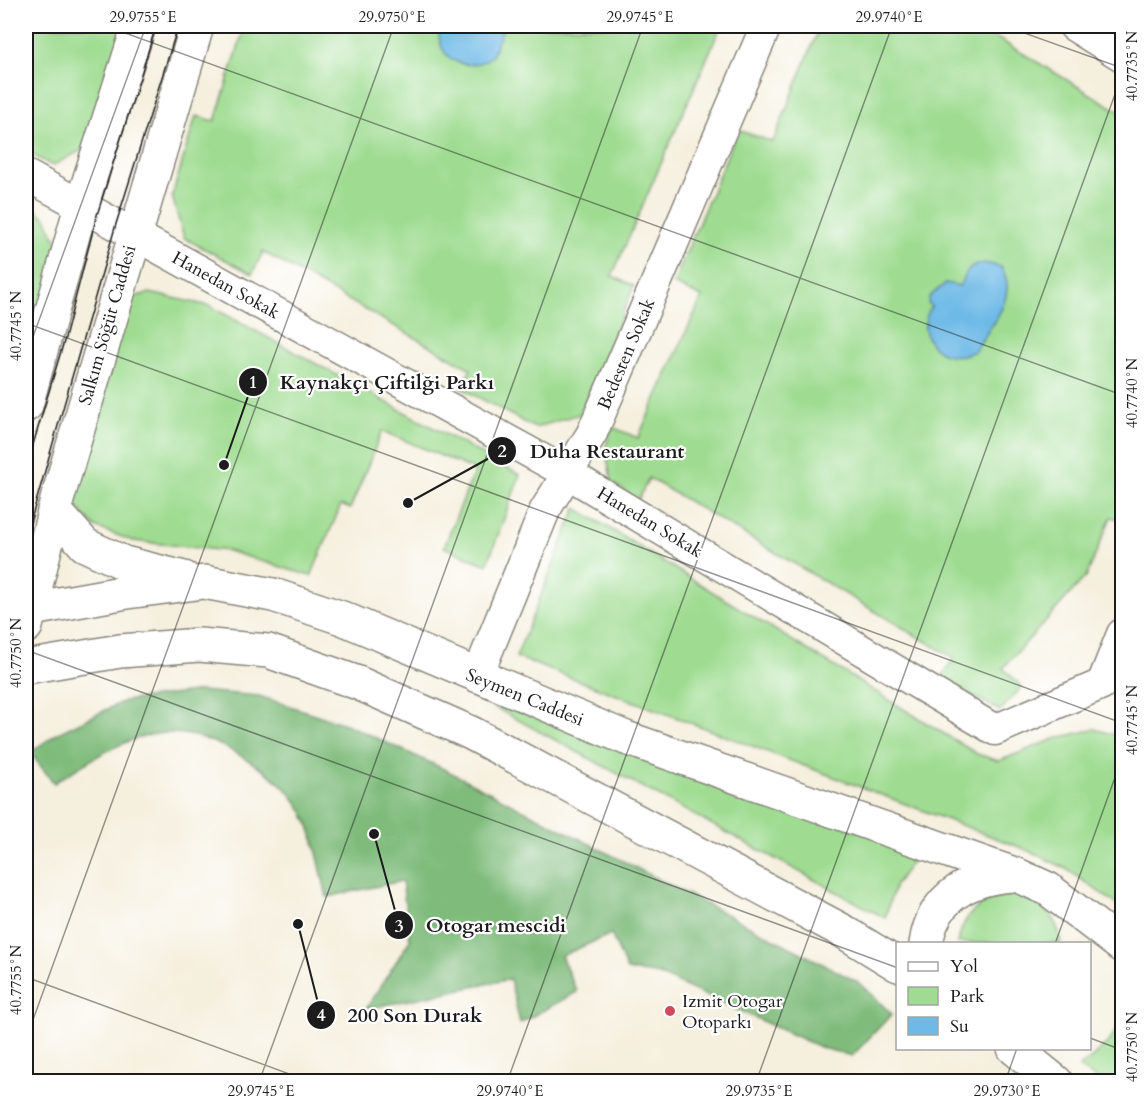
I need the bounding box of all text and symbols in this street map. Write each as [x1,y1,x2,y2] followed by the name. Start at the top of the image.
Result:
[110,7,176,27] text: 29.9755°E
[359,7,425,27] text: 29.9750°E
[607,7,673,27] text: 29.9745°E
[856,7,922,27] text: 29.9740°E
[1122,31,1142,101] text: 40.7735°N
[73,242,142,408] street label: Salkım Söğüt Caddesi
[167,246,284,325] street label: Hanedan Sokak
[6,291,26,361] text: 40.7745°N
[592,294,661,414] street label: Bedesten Sokak
[1122,358,1142,428] text: 40.7740°N
[238,363,506,401] callout: Kaynakçı Çiftilği Parkı
[280,369,494,396] text: Kaynakçı Çiftilği Parkı
[248,370,258,395] text: 1
[487,432,696,470] callout: Duha Restaurant
[530,438,684,465] text: Duha Restaurant
[497,439,507,464] text: 2
[592,481,708,564] street label: Hanedan Sokak
[6,618,26,688] text: 40.7750°N
[462,662,588,732] street label: Seymen Caddesi
[1122,685,1142,755] text: 40.7745°N
[384,906,579,944] callout: Otogar mescidi
[426,912,566,939] text: Otogar mescidi
[394,914,404,939] text: 3
[896,942,1091,1050] legend
[6,945,26,1015] text: 40.7755°N
[950,954,978,979] text: Yol
[950,984,985,1009] text: Park
[682,989,783,1035] place label: Izmit Otogar Otoparkı
[306,996,495,1034] callout: 200 Son Durak
[347,1002,483,1029] text: 200 Son Durak
[316,1003,326,1028] text: 4
[663,1004,677,1018] marker: Izmit Otogar Otoparkı
[1122,1012,1142,1082] text: 40.7750°N
[950,1014,969,1039] text: Su
[228,1081,294,1101] text: 29.9745°E
[477,1081,543,1101] text: 29.9740°E
[726,1081,792,1101] text: 29.9735°E
[974,1081,1040,1101] text: 29.9730°E

